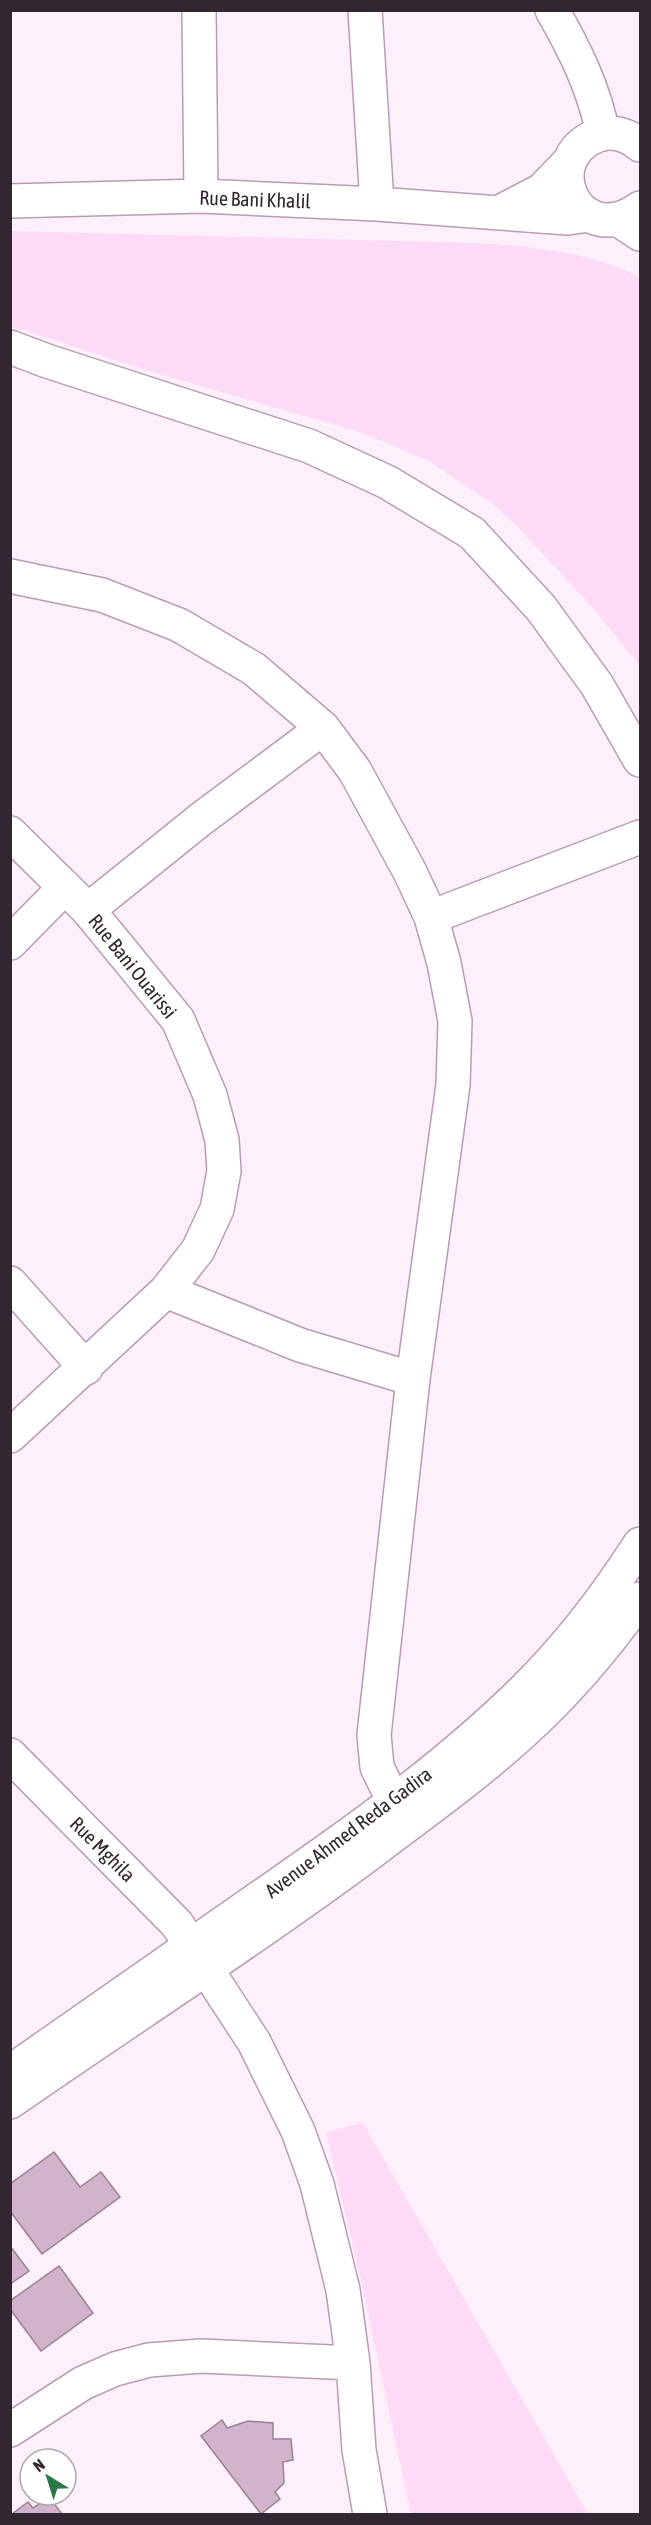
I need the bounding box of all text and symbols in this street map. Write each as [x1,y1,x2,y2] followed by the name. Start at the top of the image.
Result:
[199,186,312,212] street label: Rue Bani Khalil
[84,909,182,1023] street label: Rue Bani Ouarissi
[260,1762,436,1902] street label: Avenue Ahmed Reda Gadira
[66,1812,140,1886] street label: Rue Mghila
[18,2447,78,2507] north arrow
[29,2455,48,2475] text: N

